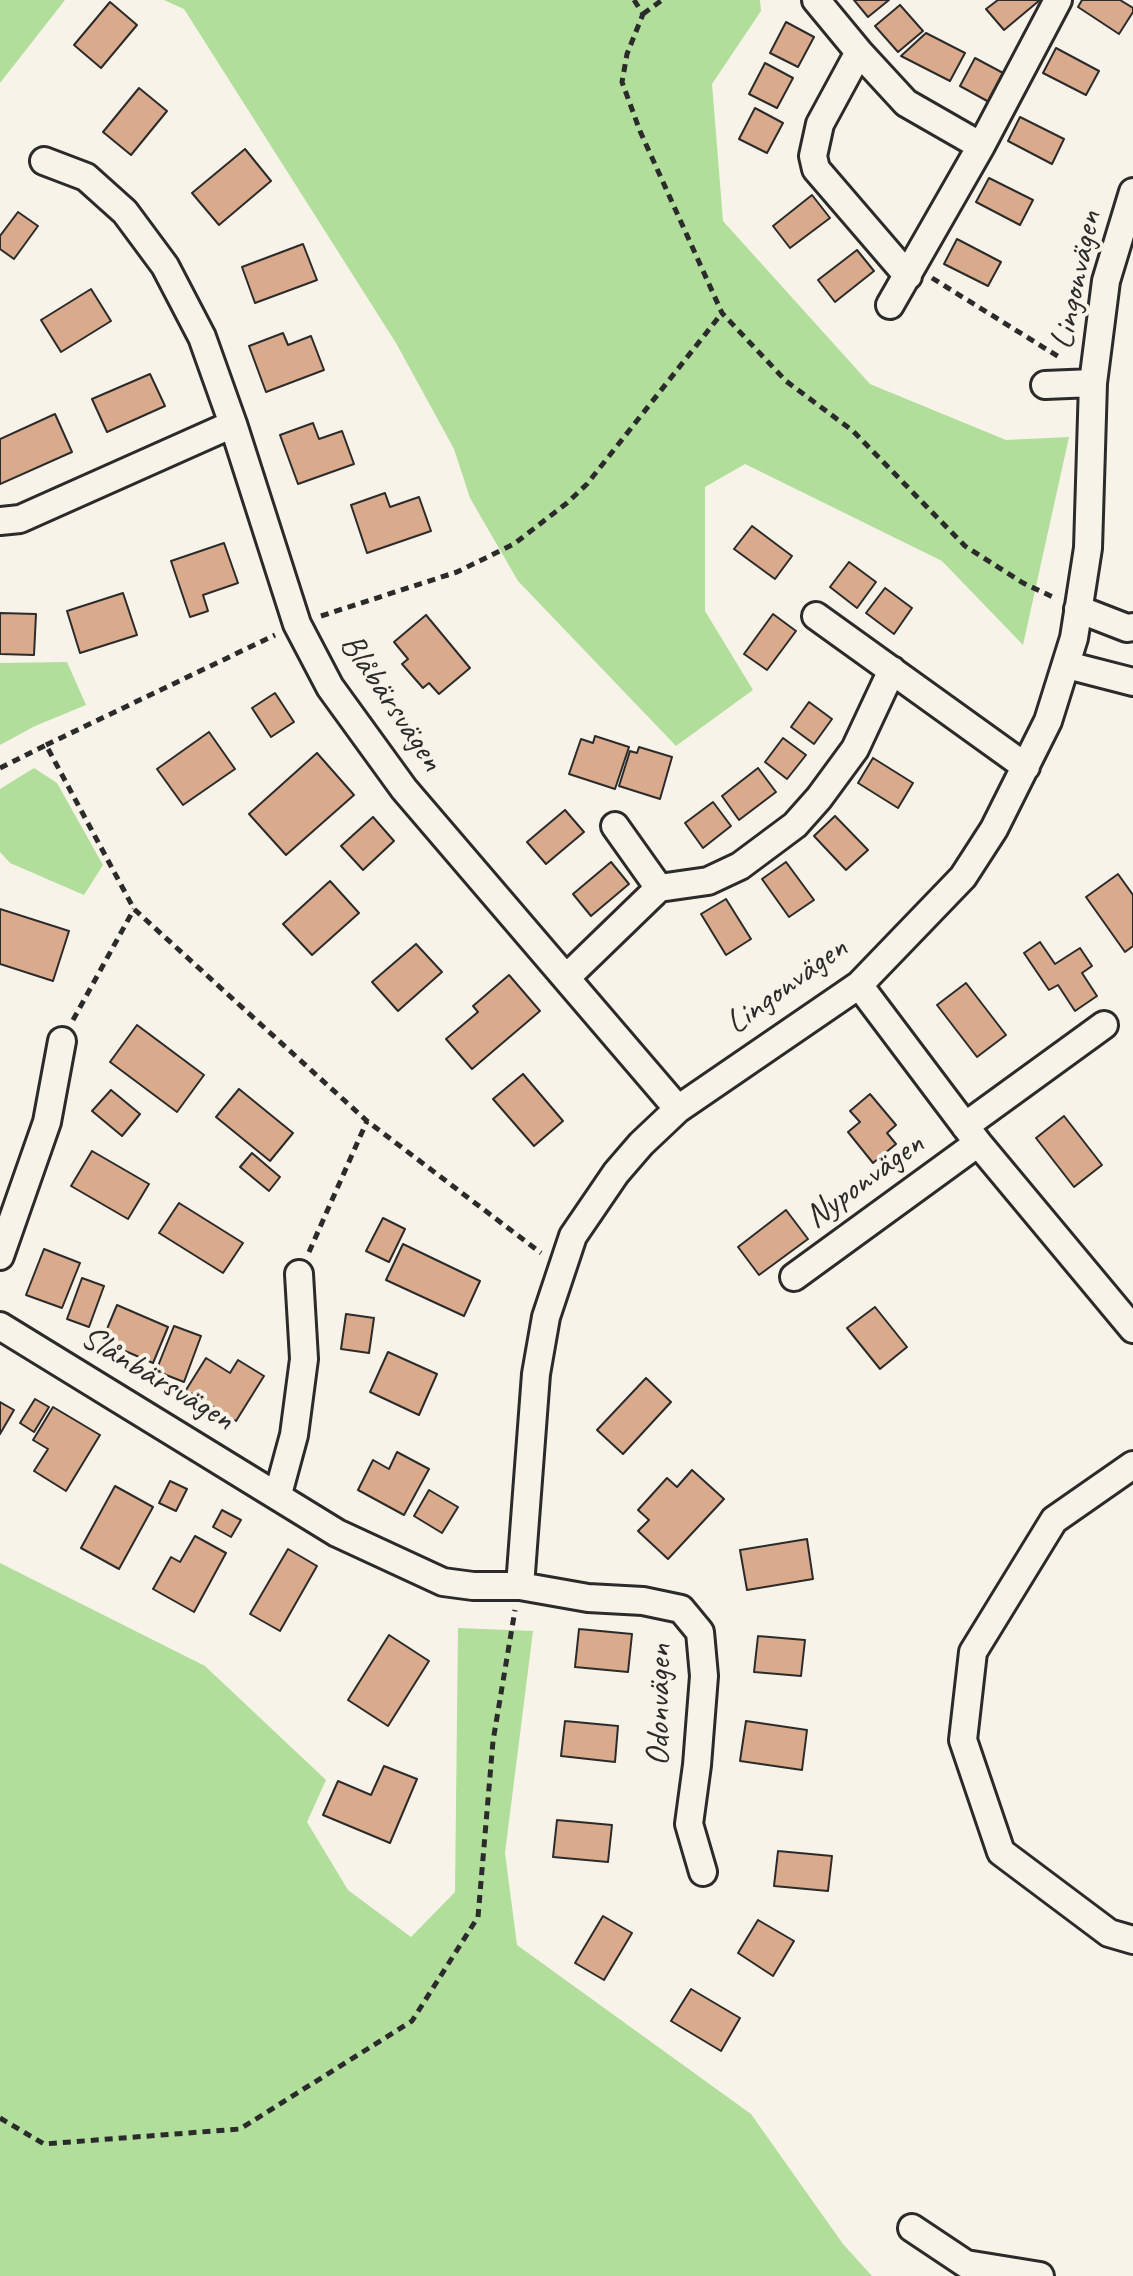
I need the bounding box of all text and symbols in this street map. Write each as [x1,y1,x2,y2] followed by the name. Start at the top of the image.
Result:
[1042,207,1112,353] street label: Lingonvägen
[330,627,452,779] street label: Blåbärsvägen
[718,928,856,1044] street label: Lingonvägen
[798,1124,932,1238] street label: Nyponvägen
[73,1317,241,1441] street label: Slånbärsvägen
[639,1644,681,1766] street label: Odonvägen

